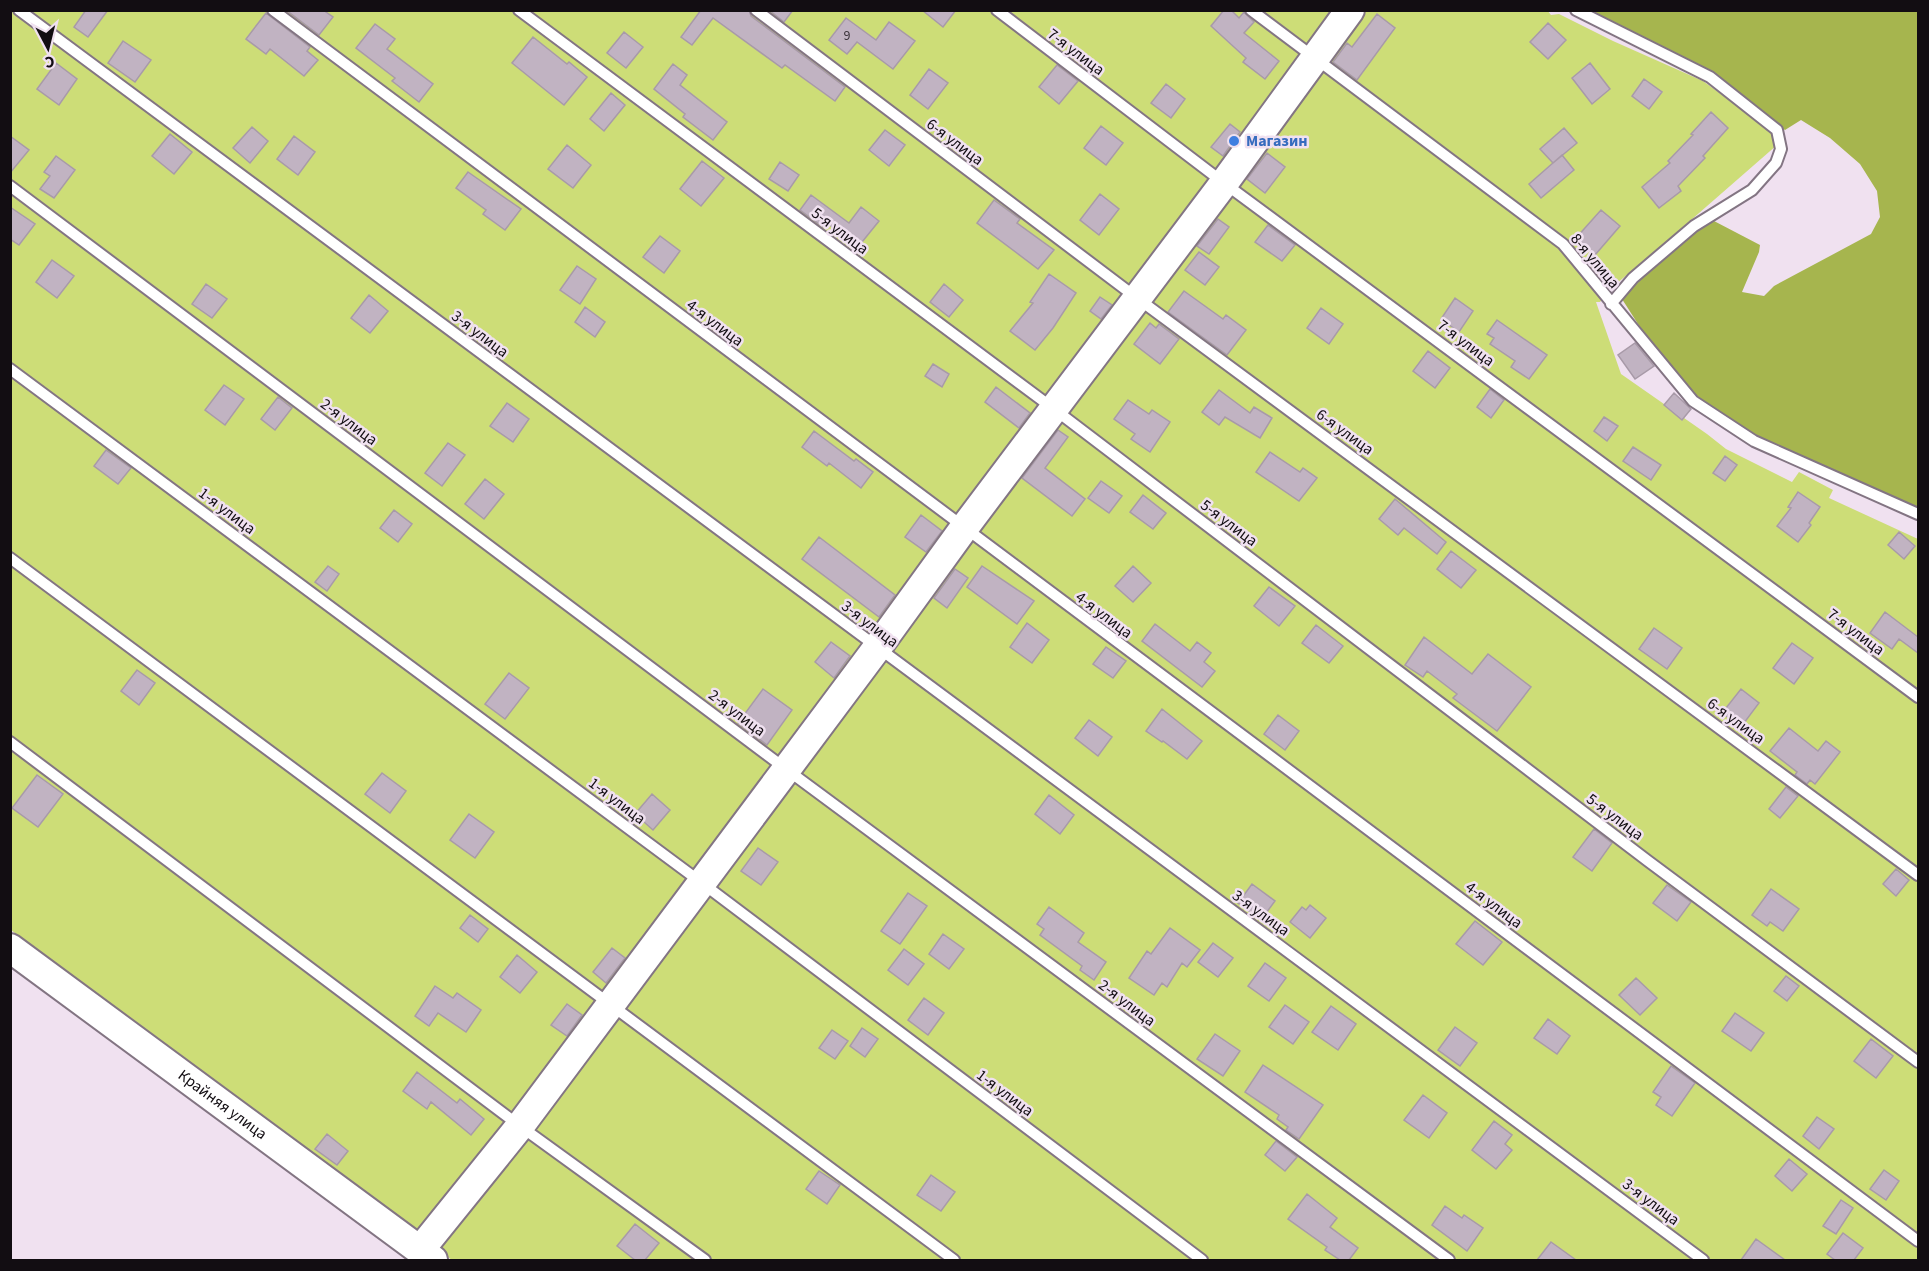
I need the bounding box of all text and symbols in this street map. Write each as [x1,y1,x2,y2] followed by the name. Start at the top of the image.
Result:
[18,18,78,78] north arrow
[1043,23,1109,81] street label: 7-я улица
[844,26,851,46] house number: 9
[44,50,56,73] text: С
[922,113,988,171] street label: 6-я улица
[1246,130,1308,152] place label: Магазин
[1227,134,1241,148] marker: Магазин
[807,202,873,260] street label: 5-я улица
[1565,229,1625,293] street label: 8-я улица
[682,294,748,352] street label: 4-я улица
[447,305,513,363] street label: 3-я улица
[1433,314,1499,372] street label: 7-я улица
[316,393,382,451] street label: 2-я улица
[1312,404,1378,460] street label: 6-я улица
[194,482,260,540] street label: 1-я улица
[1196,494,1262,552] street label: 5-я улица
[1071,586,1137,644] street label: 4-я улица
[837,595,903,653] street label: 3-я улица
[1823,603,1889,661] street label: 7-я улица
[704,684,770,742] street label: 2-я улица
[1703,693,1769,749] street label: 6-я улица
[584,772,650,830] street label: 1-я улица
[1582,788,1648,846] street label: 5-я улица
[1461,876,1527,934] street label: 4-я улица
[1228,885,1294,941] street label: 3-я улица
[1094,974,1160,1032] street label: 2-я улица
[173,1064,272,1145] street label: Крайняя улица
[972,1064,1038,1122] street label: 1-я улица
[1618,1173,1684,1231] street label: 3-я улица

